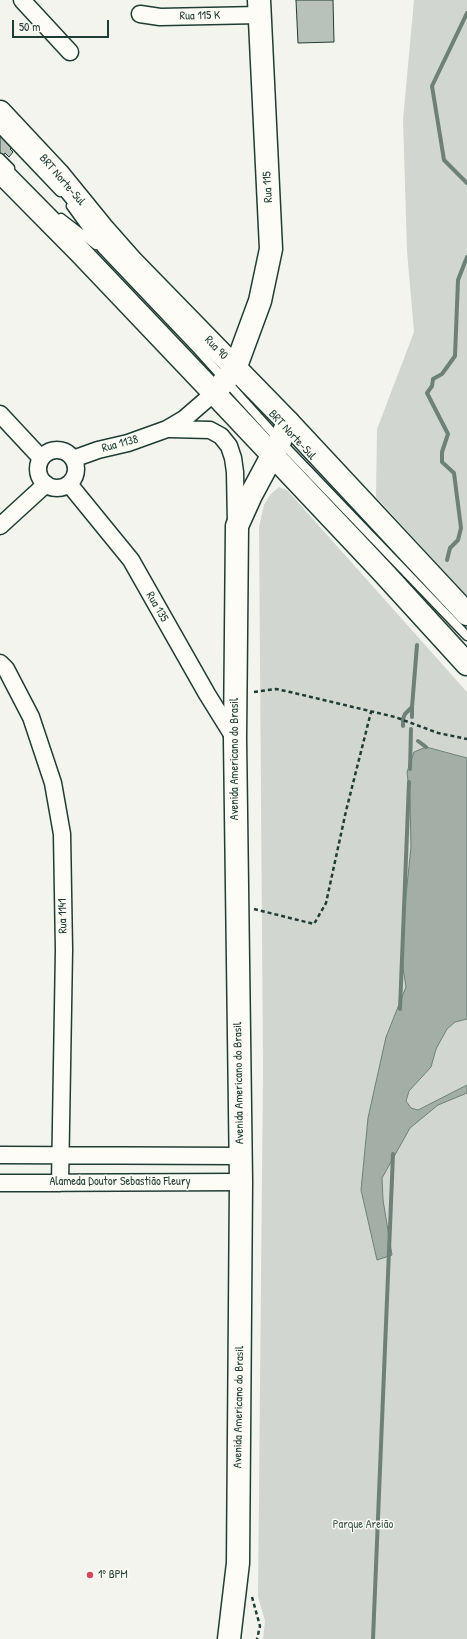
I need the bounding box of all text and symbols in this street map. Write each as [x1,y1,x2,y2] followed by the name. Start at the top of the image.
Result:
[180,8,220,24] street label: Rua 115 K
[14,12,111,38] scale bar
[19,18,40,35] text: 50 m
[36,152,88,208] street label: BRT Norte-Sul
[260,171,276,203] street label: Rua 115
[201,333,231,363] street label: Rua 90
[265,407,319,463] street label: BRT Norte-Sul
[100,432,140,456] street label: Rua 1138
[143,589,171,625] street label: Rua 135
[228,698,242,820] street label: Avenida Americano do Brasil
[55,898,71,934] street label: Rua 1141
[231,1022,247,1144] street label: Avenida Americano do Brasil
[49,1175,191,1189] street label: Alameda Doutor Sebastião Fleury
[231,1346,247,1468] street label: Avenida Americano do Brasil
[333,1518,393,1532] park label: Parque Areião
[98,1568,128,1582] place label: 1º BPM
[85,1570,95,1580] marker: 1º BPM

